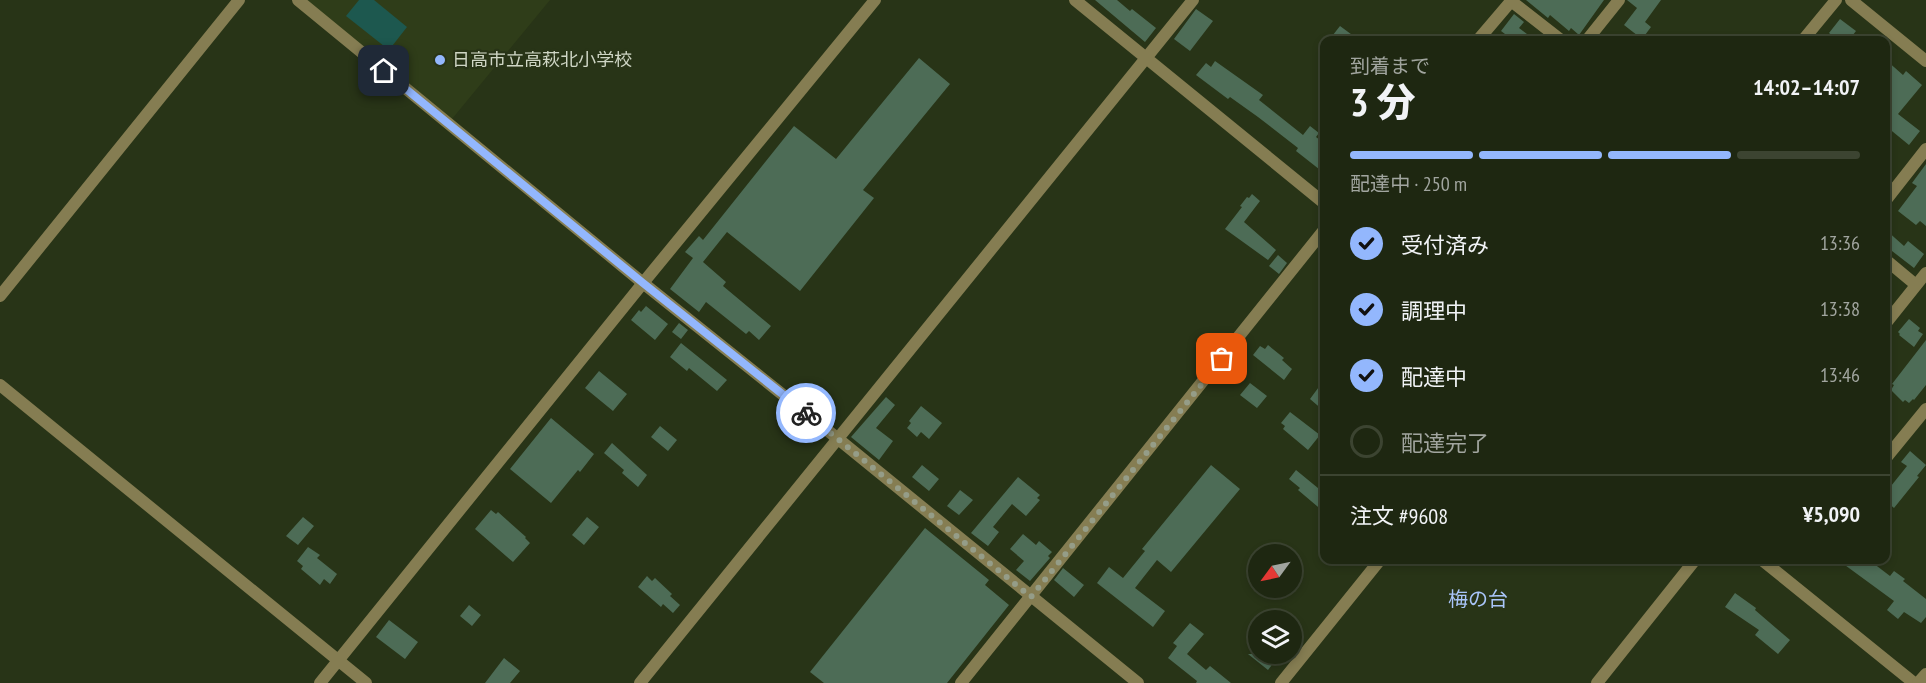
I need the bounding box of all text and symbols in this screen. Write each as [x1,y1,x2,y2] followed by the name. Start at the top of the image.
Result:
[358,45,409,96] pin
[452,48,632,71] place label: 日高市立高萩北小学校
[433,53,447,67] marker: 日高市立高萩北小学校
[1350,53,1430,79] text: 到着まで
[367,54,400,87] icon: home
[1753,73,1860,101] text: 14:02–14:07
[1350,76,1416,127] text: 3 分
[1350,171,1467,197] text: 配達中 · 250 m
[1350,227,1383,260] icon: check
[1820,230,1860,256] text: 13:36
[1401,231,1489,259] text: 受付済み
[1350,293,1383,326] icon: check
[1820,296,1860,322] text: 13:38
[1401,297,1467,325] text: 調理中
[1196,333,1247,384] pin
[1205,342,1238,375] icon: bag
[1350,359,1383,392] icon: check
[1820,362,1860,388] text: 13:46
[1401,363,1467,391] text: 配達中
[776,383,836,443] courier
[790,397,823,430] icon: bike
[1401,429,1489,457] text: 配達完了
[1803,500,1860,528] text: ¥5,090
[1350,502,1448,530] text: 注文 #9608
[1248,544,1302,598] north arrow
[1248,544,1302,664] map controls
[1448,586,1508,612] district label: 梅の台
[1248,610,1302,664] button: layers

